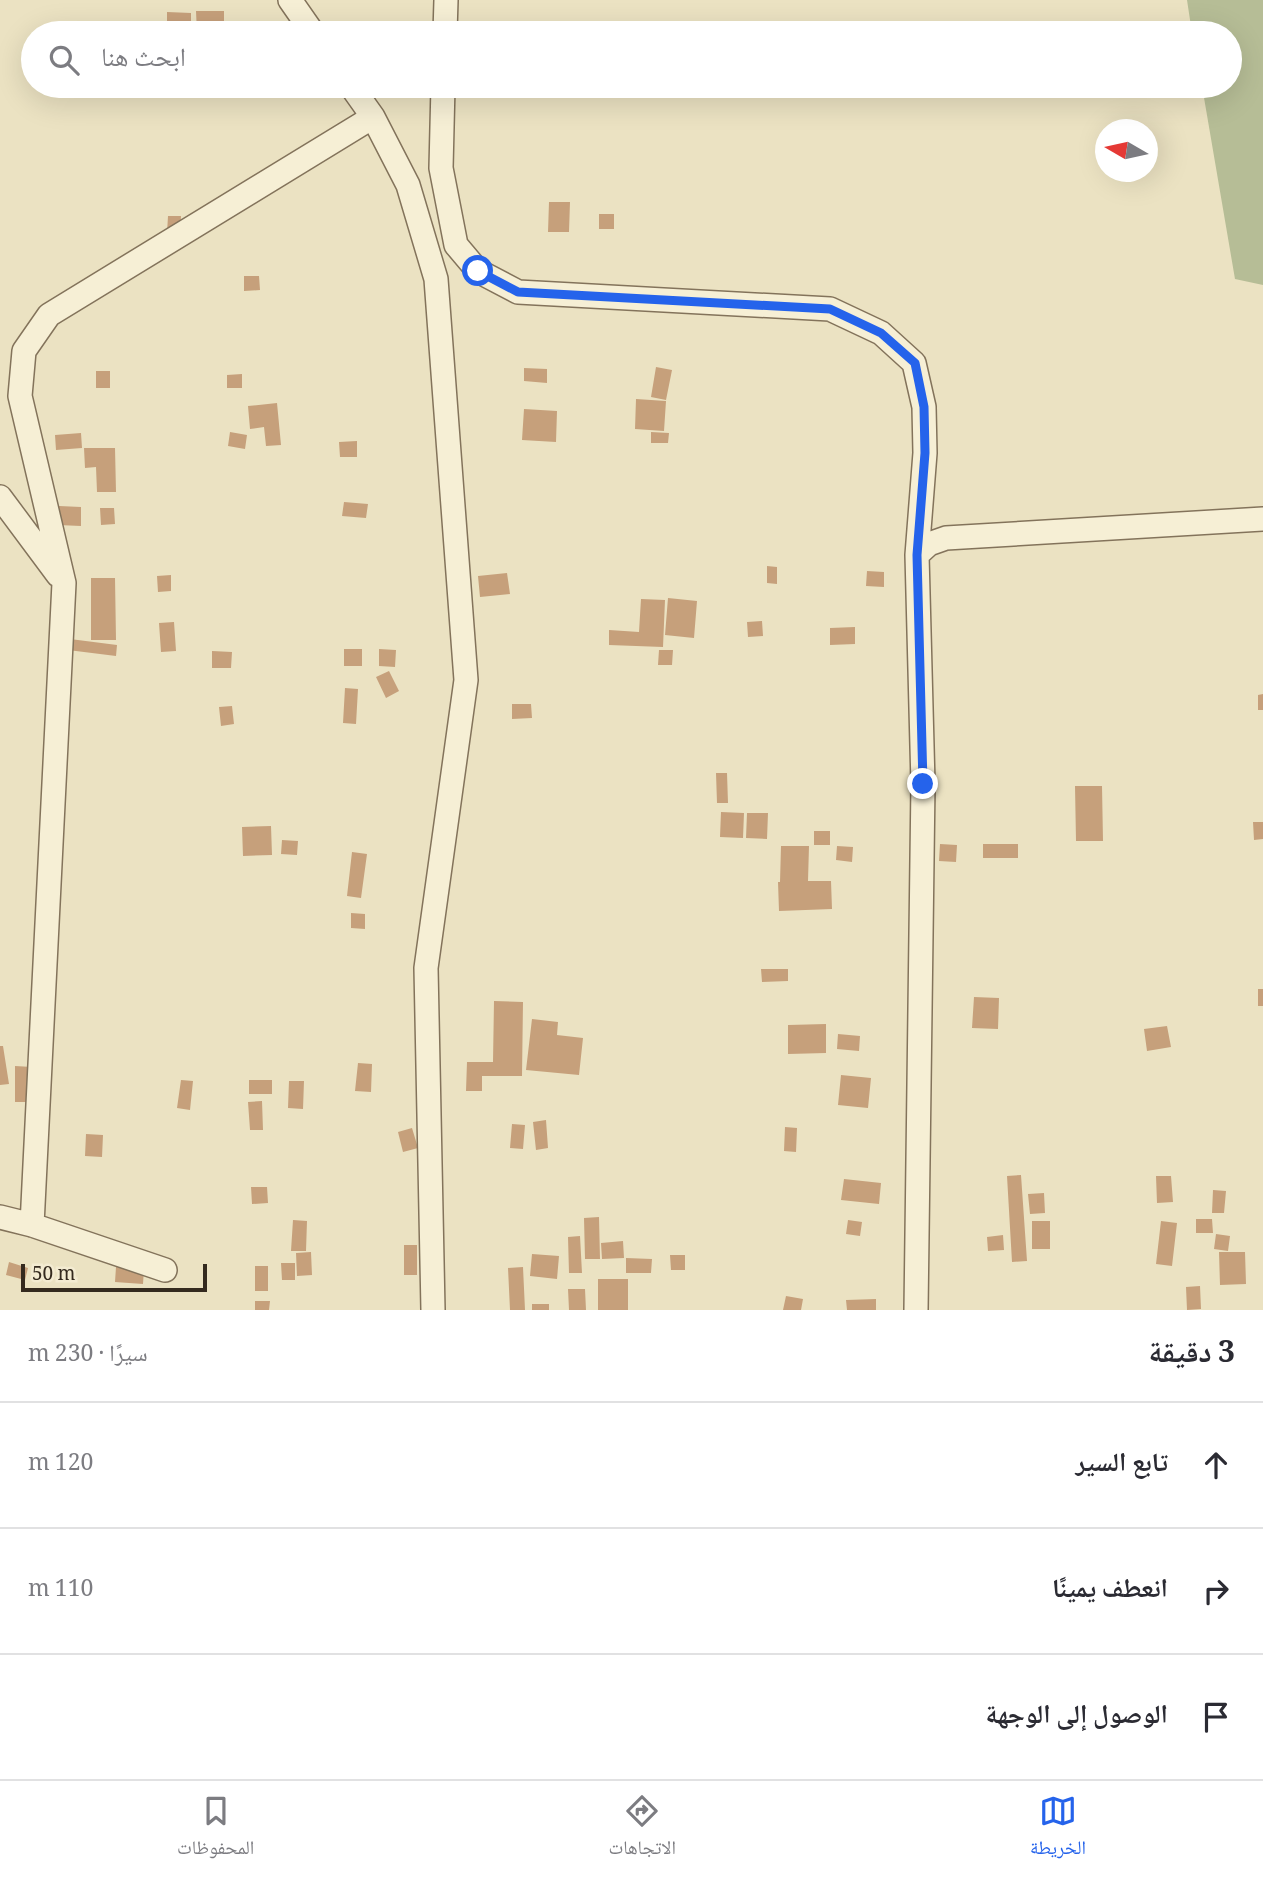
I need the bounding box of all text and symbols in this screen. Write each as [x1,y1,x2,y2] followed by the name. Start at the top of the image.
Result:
[21,21,1242,98] search box
[101,38,186,82] text: ابحث هنا
[45,41,83,79] icon: search
[1095,119,1158,182] north arrow
[462,255,493,286] route start
[907,768,938,799] route end
[32,1260,75,1292] text: 50 m
[21,1261,206,1293] scale bar
[1149,1330,1235,1381] text: 3 دقيقة
[28,1336,148,1376] text: سيرًا · 230 m
[1076,1443,1168,1487] text: تابع السير
[28,1445,93,1485] text: 120 m
[1197,1446,1235,1484] icon: ahead
[1052,1569,1168,1613] text: انعطف يمينًا
[28,1571,93,1611] text: 110 m
[1197,1572,1235,1610] icon: right
[986,1695,1168,1739] text: الوصول إلى الوجهة
[1197,1698,1235,1736] icon: arrive
[177,1792,254,1866] tab: المحفوظات
[608,1792,676,1866] tab: الاتجاهات
[1030,1792,1086,1866] tab: الخريطة

